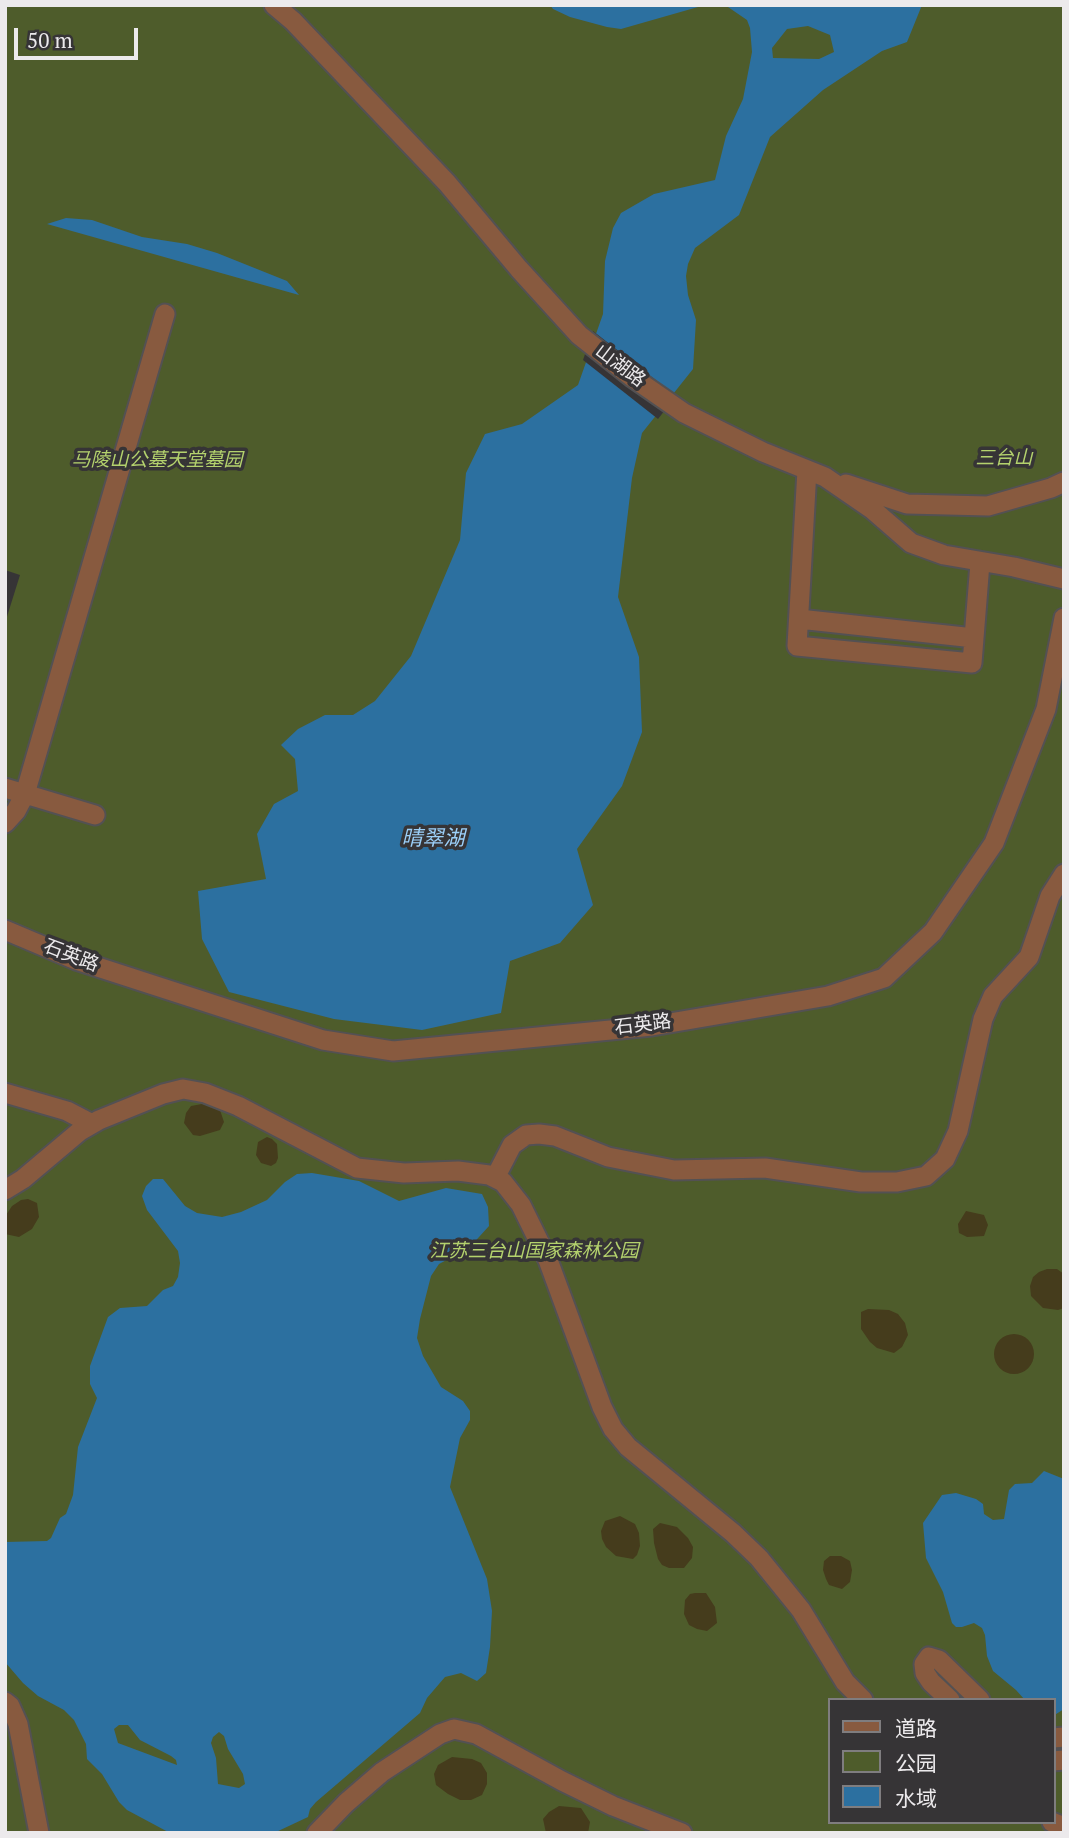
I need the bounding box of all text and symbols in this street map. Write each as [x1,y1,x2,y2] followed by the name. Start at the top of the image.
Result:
[18,14,142,58] scale bar
[27,26,73,54] text: 50 m
[590,340,650,392] street label: 山湖路
[976,448,1032,470] park label: 三台山
[72,450,242,472] park label: 马陵山公墓天堂墓园
[402,826,464,852] water label: 晴翠湖
[40,935,102,977] street label: 石英路
[613,1010,673,1040] street label: 石英路
[430,1241,638,1263] park label: 江苏三台山国家森林公园
[828,1698,1055,1824] legend
[895,1714,937,1742] text: 道路
[895,1749,937,1777] text: 公园
[895,1784,937,1812] text: 水域

